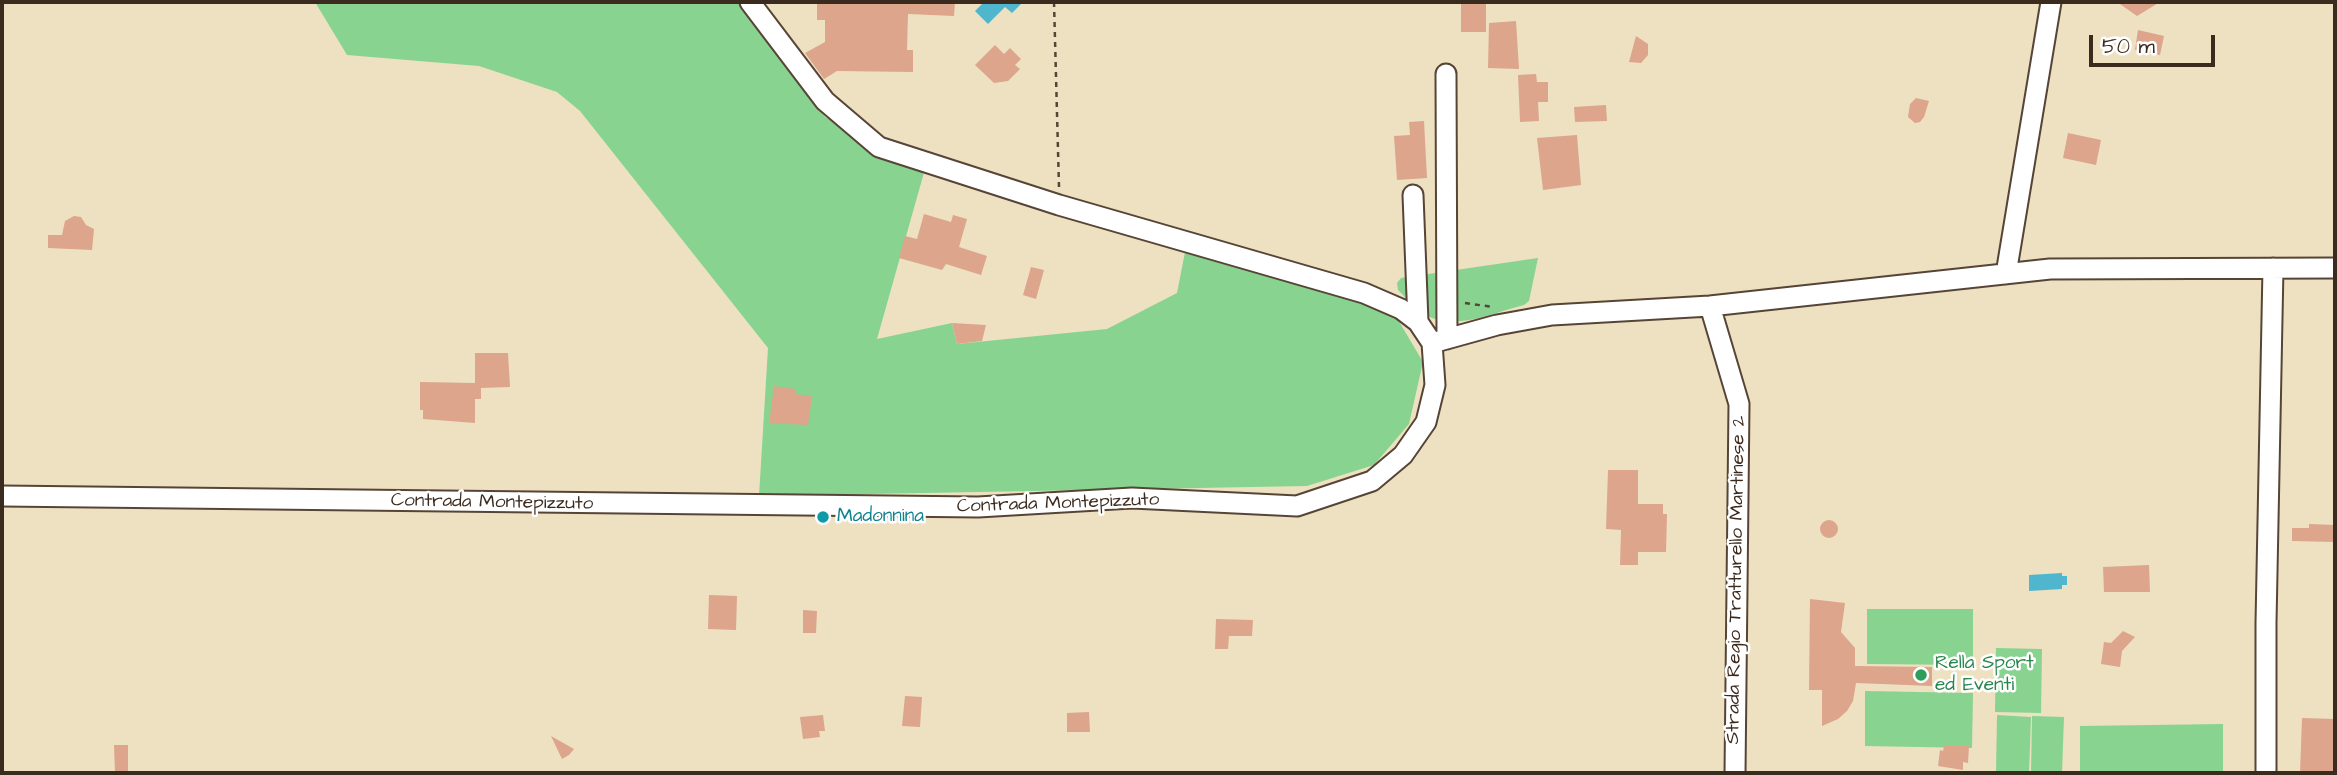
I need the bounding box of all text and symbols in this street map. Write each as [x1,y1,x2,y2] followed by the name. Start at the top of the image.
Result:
[2092,21,2218,65] scale bar
[2102,32,2155,61] text: 50 m
[1723,416,1751,744] street label: Strada Regio Tratturello Martinese 2
[956,489,1160,519] street label: Contrada Montepizzuto
[390,490,594,516] street label: Contrada Montepizzuto
[837,506,924,528] place label: Madonnina
[815,509,831,525] marker: Madonnina
[1935,653,2034,697] place label: Rella Sport ed Eventi
[1913,667,1929,683] marker: Rella Sport ed Eventi

